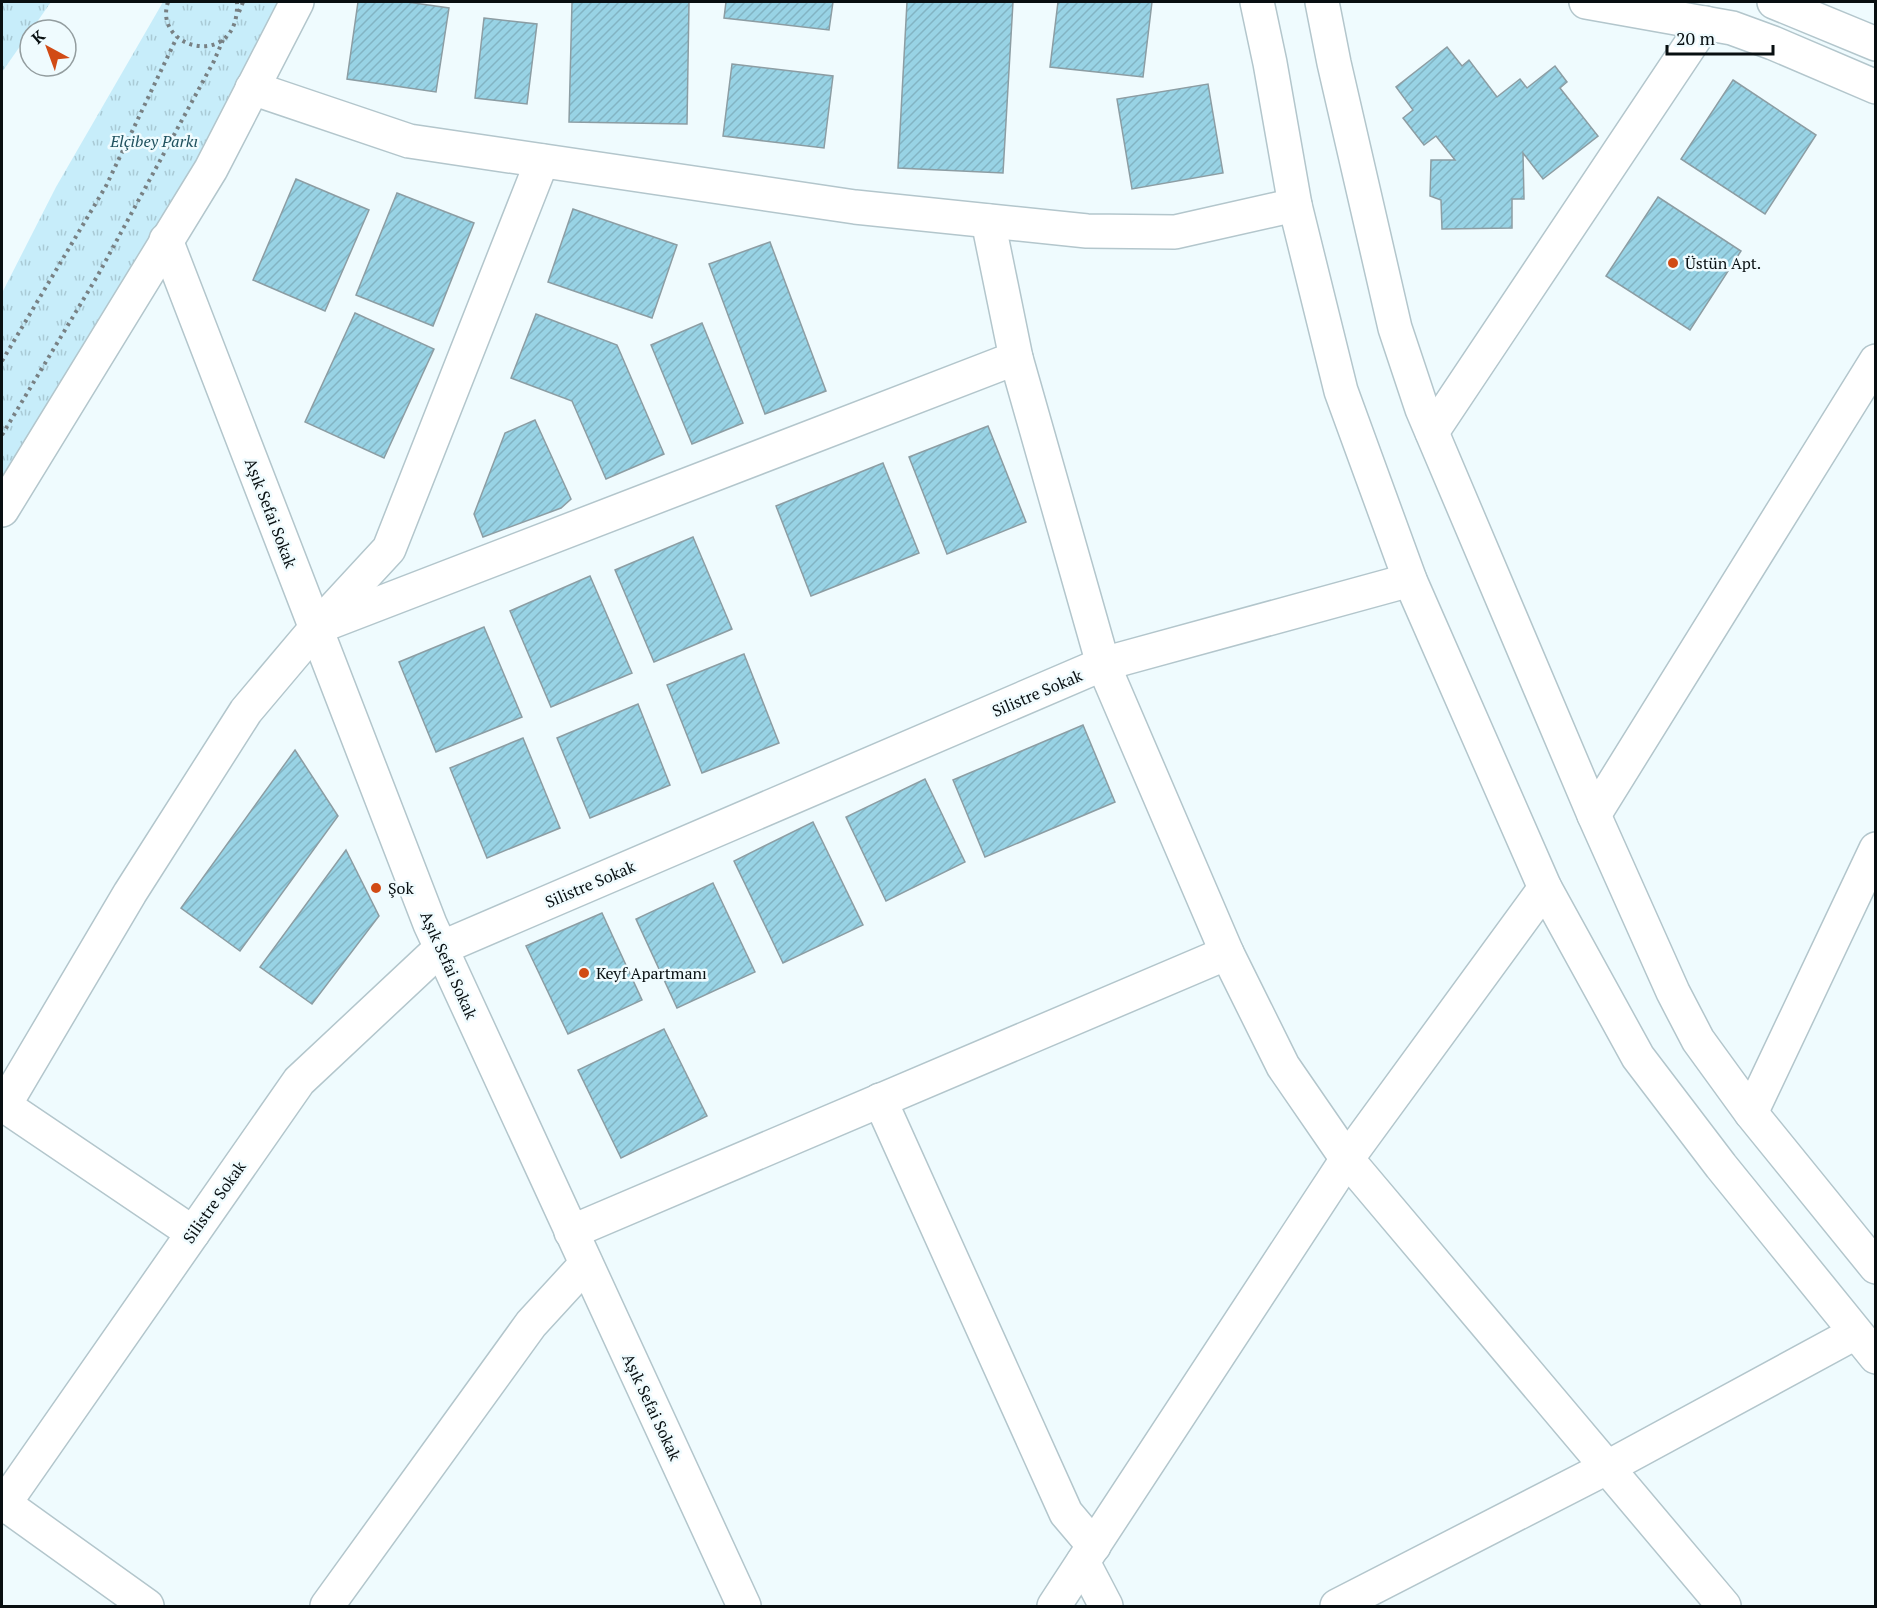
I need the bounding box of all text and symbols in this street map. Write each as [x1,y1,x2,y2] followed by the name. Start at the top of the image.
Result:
[18,18,78,78] north arrow
[1667,18,1774,56] scale bar
[27,24,50,49] text: K
[1676,26,1716,50] text: 20 m
[109,130,198,152] park label: Elçibey Parkı
[1685,252,1761,274] place label: Üstün Apt.
[1666,256,1680,270] marker: Üstün Apt.
[240,455,302,572] street label: Aşık Sefai Sokak
[989,664,1086,722] street label: Silistre Sokak
[542,855,639,913] street label: Silistre Sokak
[388,877,414,899] place label: Şok
[369,881,383,895] marker: Şok
[415,908,483,1023] street label: Aşık Sefai Sokak
[596,962,707,984] place label: Keyf Apartmanı
[577,966,591,980] marker: Keyf Apartmanı
[177,1156,251,1248] street label: Silistre Sokak
[618,1350,687,1465] street label: Aşık Sefai Sokak

